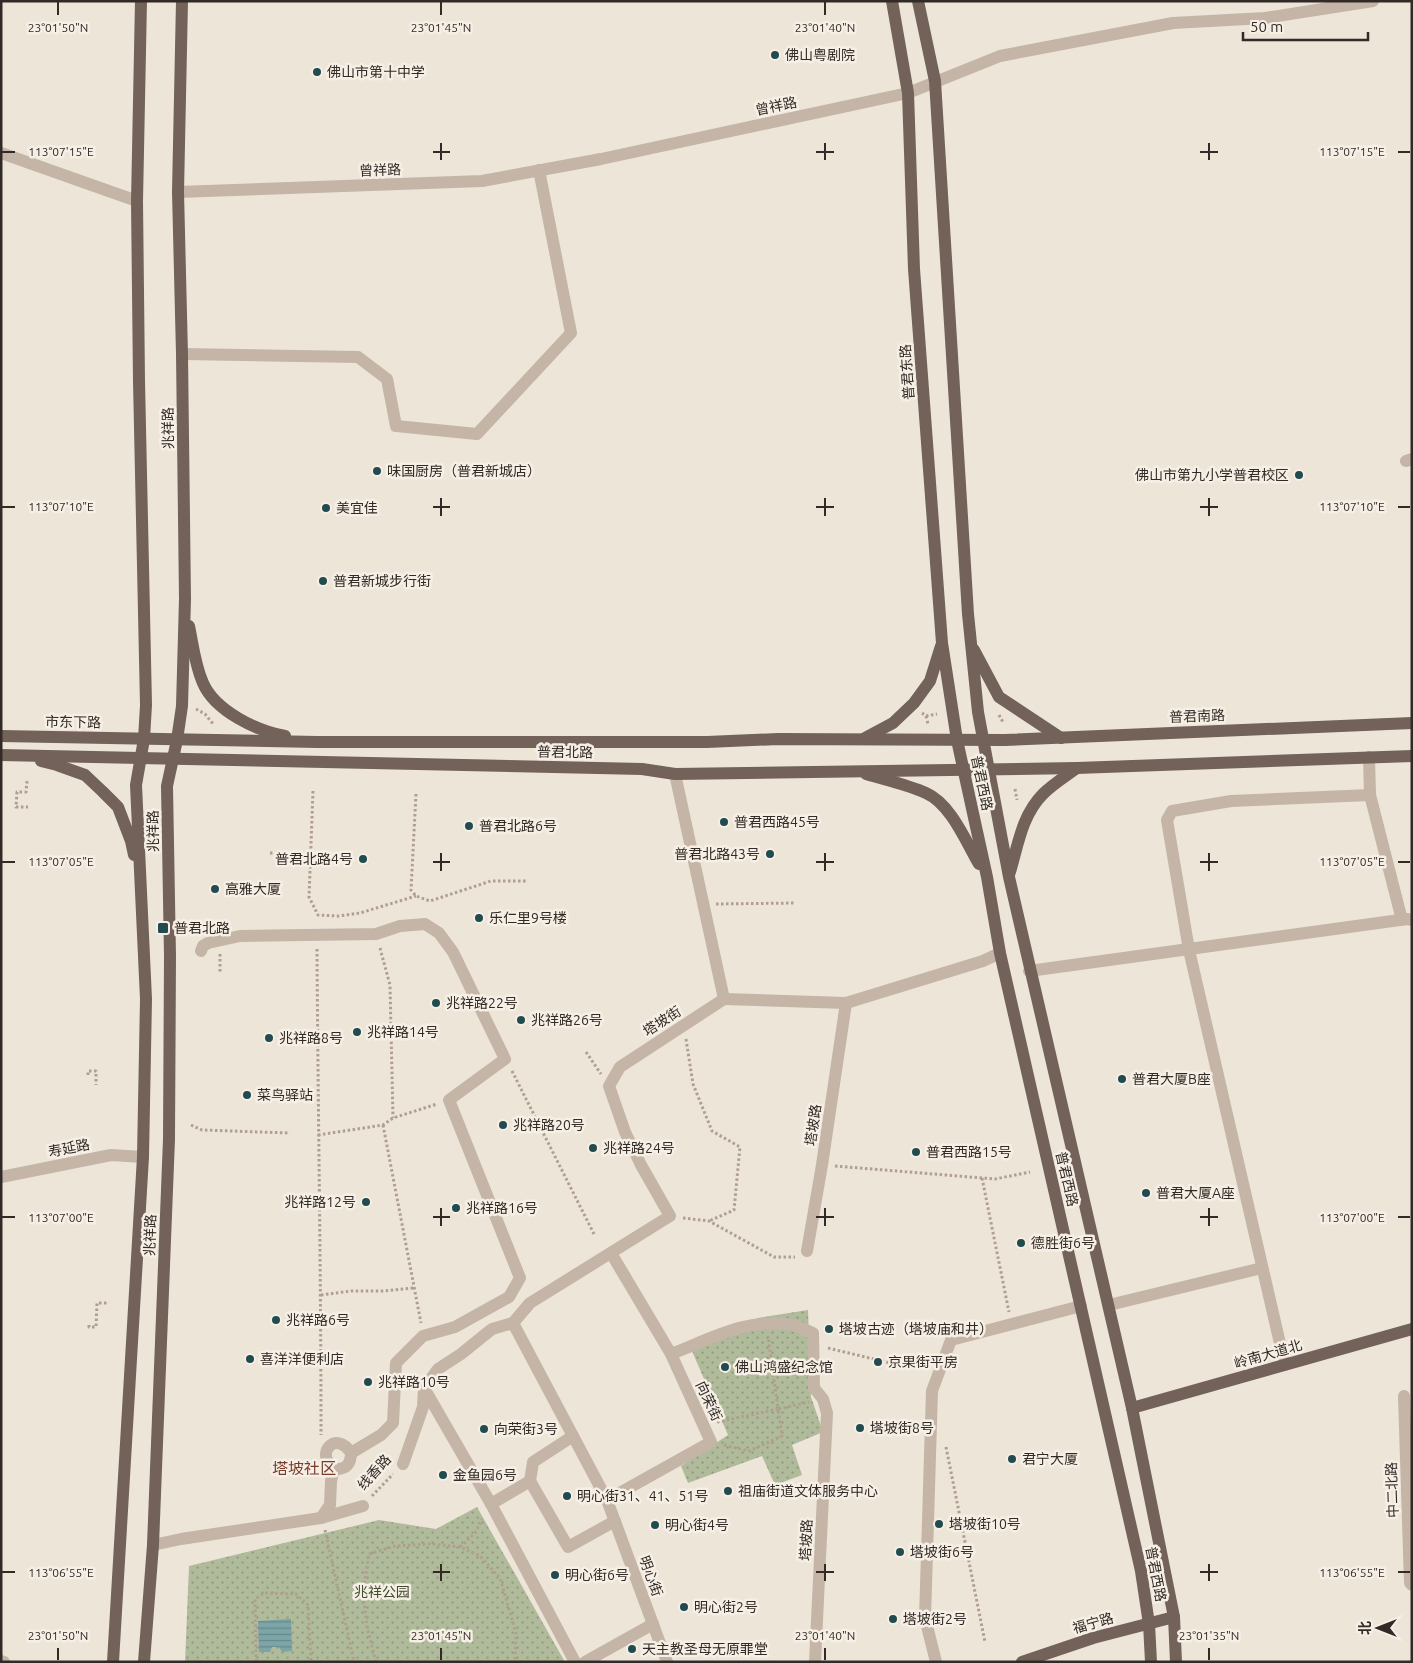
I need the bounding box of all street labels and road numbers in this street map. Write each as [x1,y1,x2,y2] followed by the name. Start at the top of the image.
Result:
[754,94,798,118] street label: 曾祥路
[359,161,401,179] street label: 曾祥路
[897,344,917,400] street label: 普君东路
[160,407,176,449] street label: 兆祥路
[1169,707,1225,725] street label: 普君南路
[45,714,101,730] street label: 市东下路
[537,744,593,760] street label: 普君北路
[968,754,996,812] street label: 普君西路
[145,810,161,852] street label: 兆祥路
[640,1003,684,1039] street label: 塔坡街
[802,1103,824,1147] street label: 塔坡路
[47,1136,91,1160] street label: 寿延路
[1053,1150,1081,1208] street label: 普君西路
[141,1214,159,1256] street label: 兆祥路
[1232,1337,1304,1371] street label: 岭南大道北
[693,1379,725,1423] street label: 向荣街
[354,1451,394,1493] street label: 线香路
[1383,1462,1401,1518] street label: 中二北路
[797,1519,815,1561] street label: 塔坡路
[1143,1545,1169,1603] street label: 普君西路
[636,1554,666,1598] street label: 明心街
[1071,1610,1115,1636] street label: 福宁路

